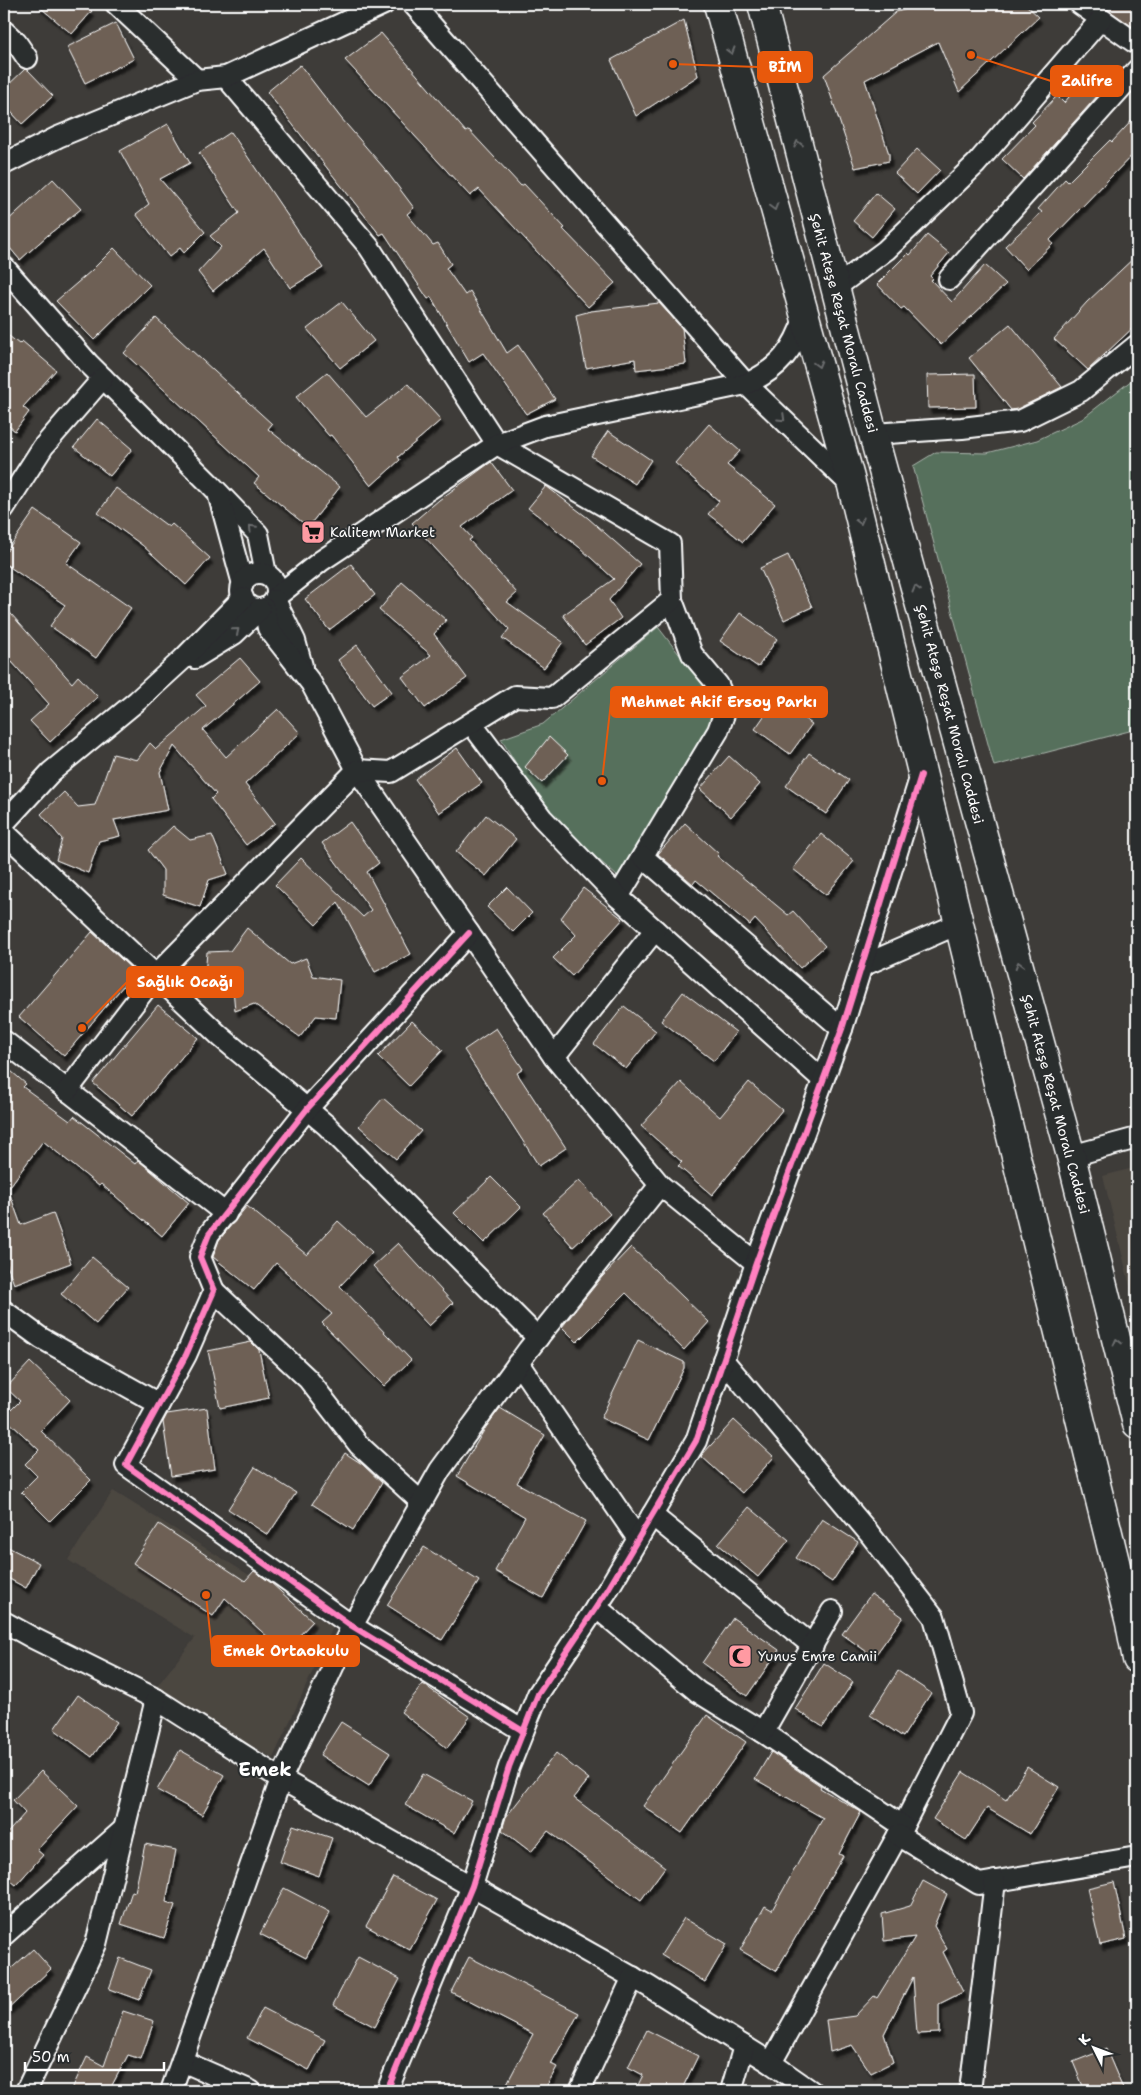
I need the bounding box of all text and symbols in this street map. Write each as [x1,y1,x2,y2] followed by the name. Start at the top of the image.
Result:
[725,46,736,55] one-way arrow
[758,52,812,82] callout: BİM
[768,57,802,77] text: BİM
[1051,66,1123,96] callout: Zalifre
[1061,71,1113,91] text: Zalifre
[793,140,804,149] one-way arrow
[769,203,779,211] one-way arrow
[806,211,882,435] street label: Şehit Ateşe Reşat Moralı Caddesi
[812,359,823,368] one-way arrow
[776,412,785,421] one-way arrow
[854,516,865,525] one-way arrow
[300,519,326,545] supermarket icon: Kalitem Market
[330,523,435,541] place label: Kalitem Market
[249,525,258,534] one-way arrow
[911,585,921,593] one-way arrow
[912,602,988,826] street label: Şehit Ateşe Reşat Moralı Caddesi
[230,629,239,637] one-way arrow
[611,687,827,717] callout: Mehmet Akif Ersoy Parkı
[621,692,817,712] text: Mehmet Akif Ersoy Parkı
[1014,960,1025,969] one-way arrow
[127,967,243,997] callout: Sağlık Ocağı
[137,972,233,992] text: Sağlık Ocağı
[1018,992,1094,1216] street label: Şehit Ateşe Reşat Moralı Caddesi
[1112,1338,1123,1347] one-way arrow
[212,1636,359,1666] callout: Emek Ortaokulu
[223,1641,349,1661] text: Emek Ortaokulu
[727,1643,753,1669] mosque icon: Yunus Emre Camii
[758,1647,877,1665] place label: Yunus Emre Camii
[238,1757,292,1782] district label: Emek
[1068,2022,1118,2072] north arrow
[1074,2029,1095,2049] text: K
[25,2040,164,2072] scale bar
[32,2047,70,2067] text: 50 m

